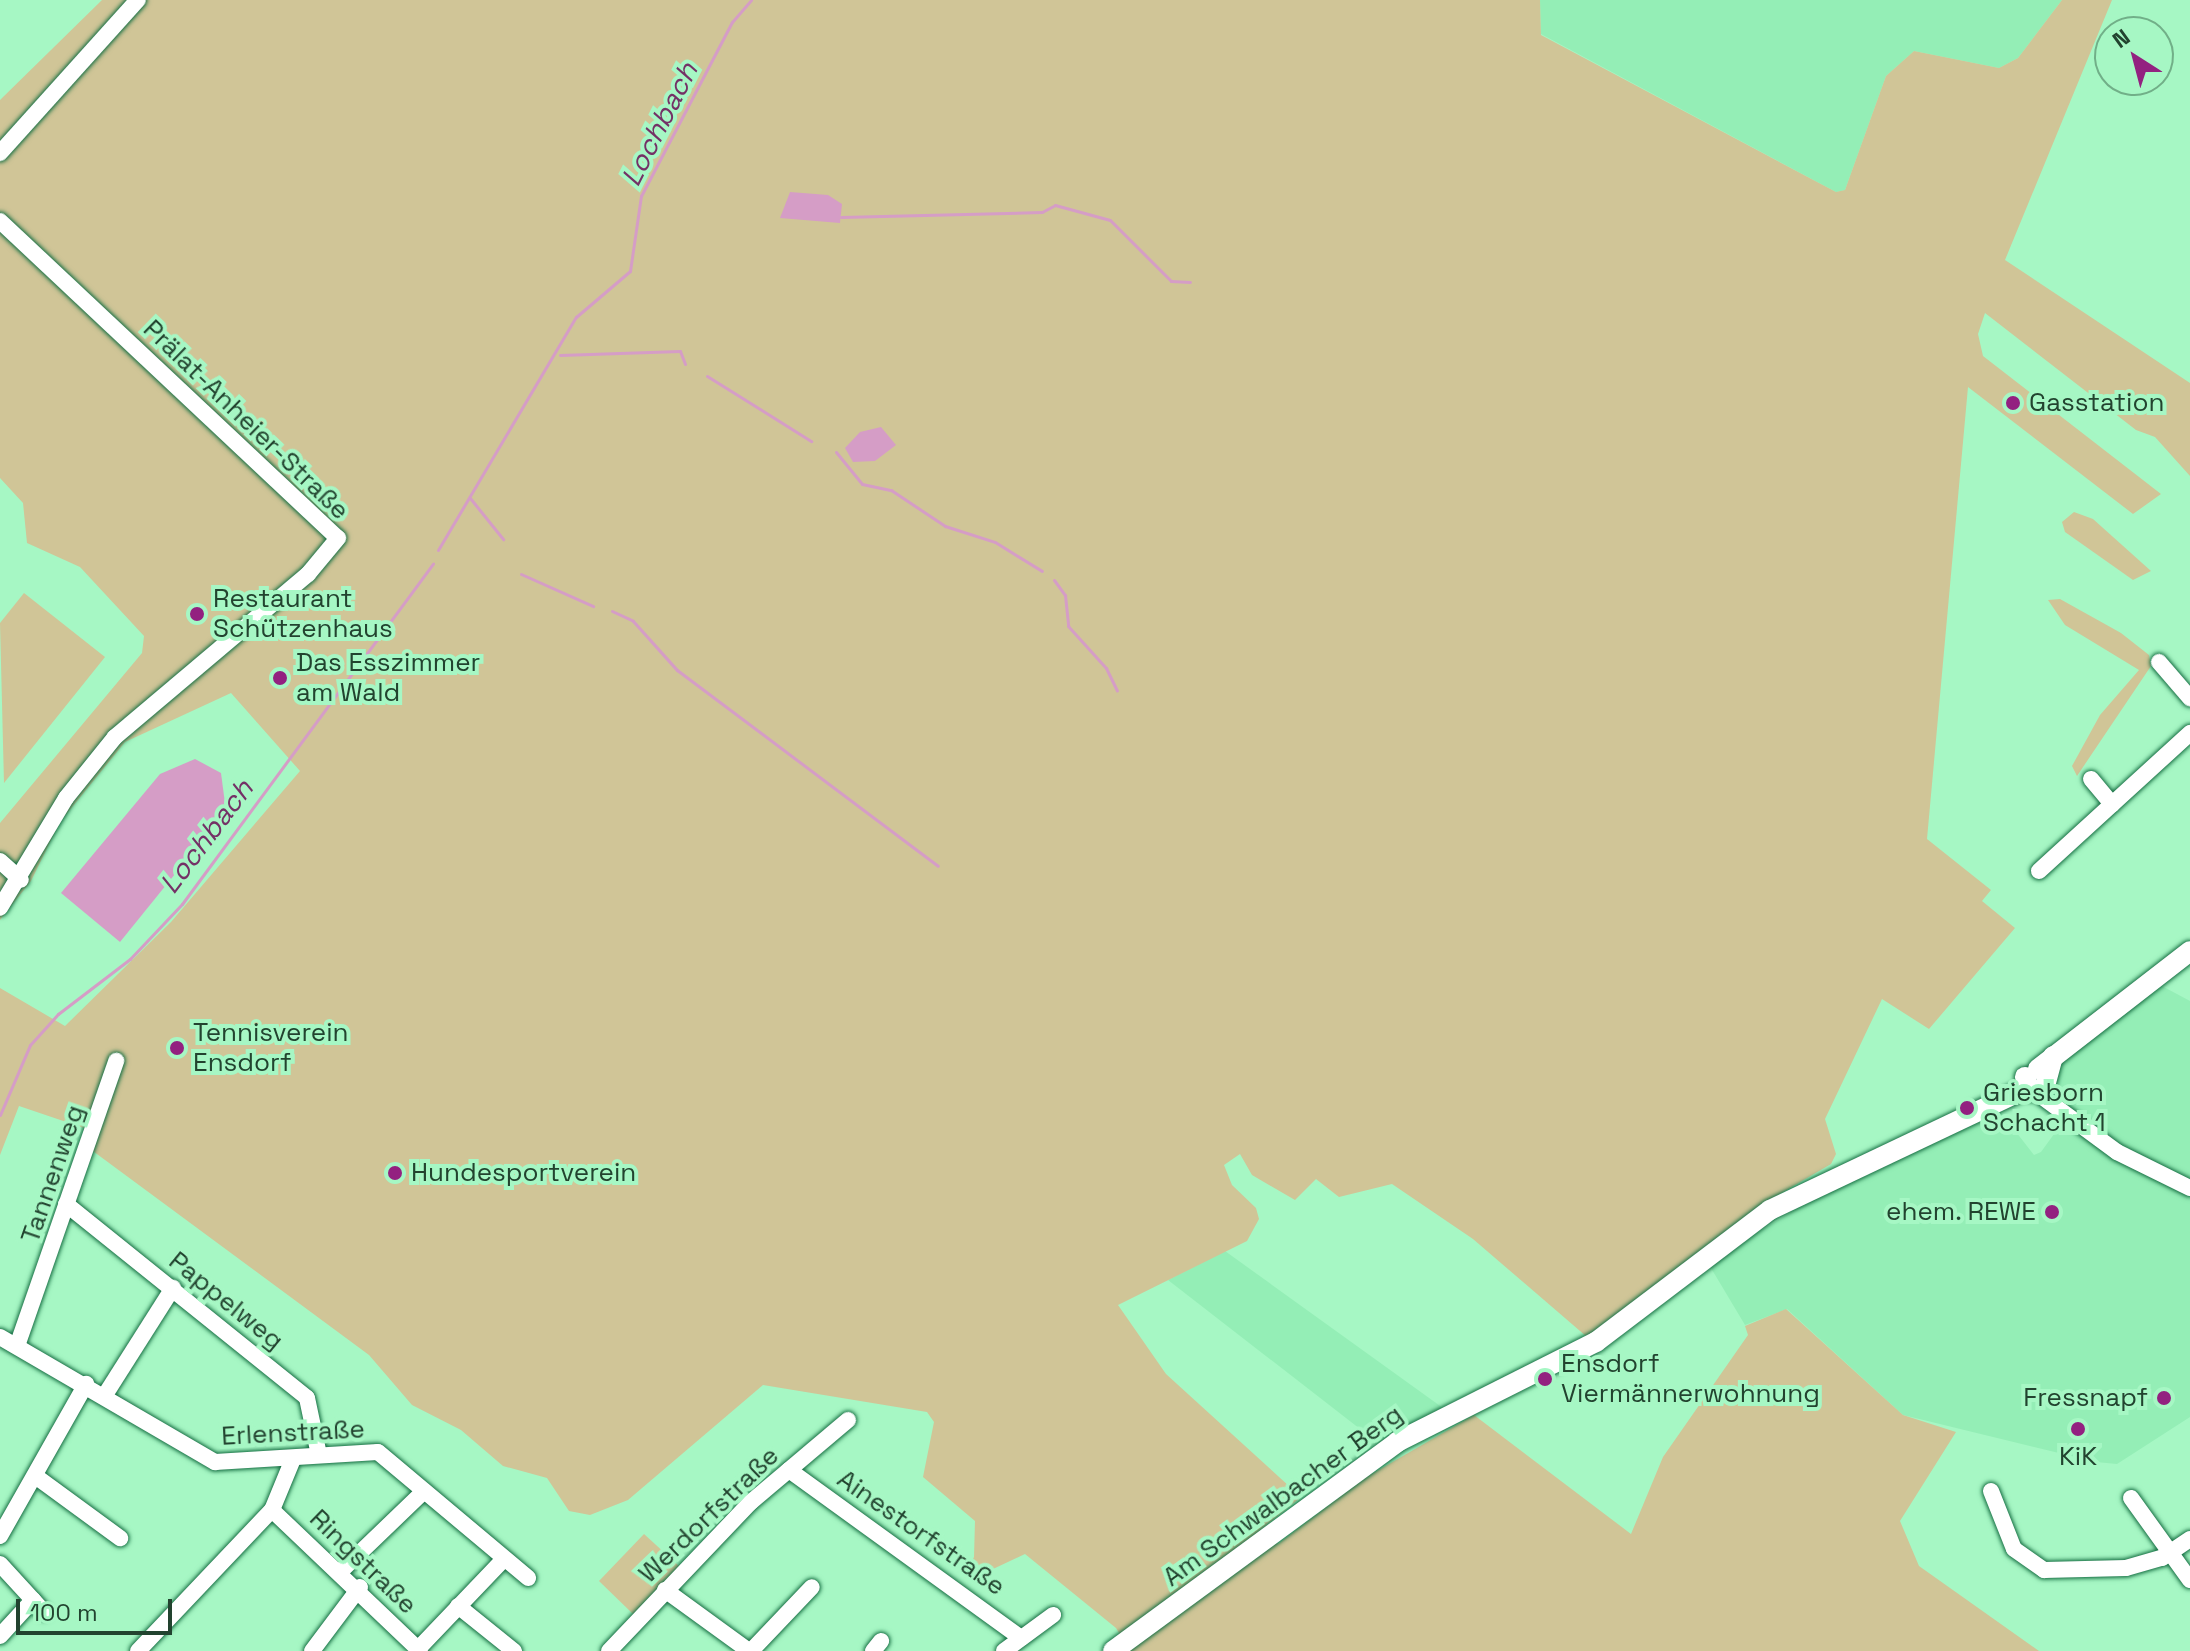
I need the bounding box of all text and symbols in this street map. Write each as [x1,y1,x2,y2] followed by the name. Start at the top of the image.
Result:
[2094,16,2174,96] north arrow
[2107,23,2135,54] text: N
[614,57,704,191] water label: Lochbach
[137,314,355,526] street label: Prälat-Anheier-Straße
[2029,387,2164,419] place label: Gasstation
[2004,394,2022,412] marker: Gasstation
[213,583,393,644] place label: Restaurant Schützenhaus
[188,605,206,623] marker: Restaurant Schützenhaus
[296,647,480,708] place label: Das Esszimmer am Wald
[271,669,289,687] marker: Das Esszimmer am Wald
[152,772,260,900] water label: Lochbach
[193,1017,348,1078] place label: Tennisverein Ensdorf
[168,1039,186,1057] marker: Tennisverein Ensdorf
[1983,1077,2106,1138] place label: Griesborn Schacht 1
[1958,1099,1976,1117] marker: Griesborn Schacht 1
[15,1101,91,1247] street label: Tannenweg
[411,1157,636,1189] place label: Hundesportverein
[386,1164,404,1182] marker: Hundesportverein
[1885,1196,2036,1228] place label: ehem. REWE
[2043,1203,2061,1221] marker: ehem. REWE
[162,1245,290,1357] street label: Pappelweg
[1561,1348,1820,1410] place label: Ensdorf Viermännerwohnung
[1536,1370,1554,1388] marker: Ensdorf Viermännerwohnung
[2023,1382,2148,1414] place label: Fressnapf
[2155,1389,2173,1407] marker: Fressnapf
[1157,1399,1409,1593] street label: Am Schwalbacher Berg
[221,1414,365,1452] street label: Erlenstraße
[2069,1420,2087,1438] marker: KiK
[633,1440,785,1590] street label: Werdorfstraße
[2059,1441,2097,1473] place label: KiK
[831,1464,1011,1602] street label: Ainestorfstraße
[303,1503,423,1621] street label: Ringstraße
[20,1583,176,1633] scale bar
[30,1597,98,1628] text: 100 m

